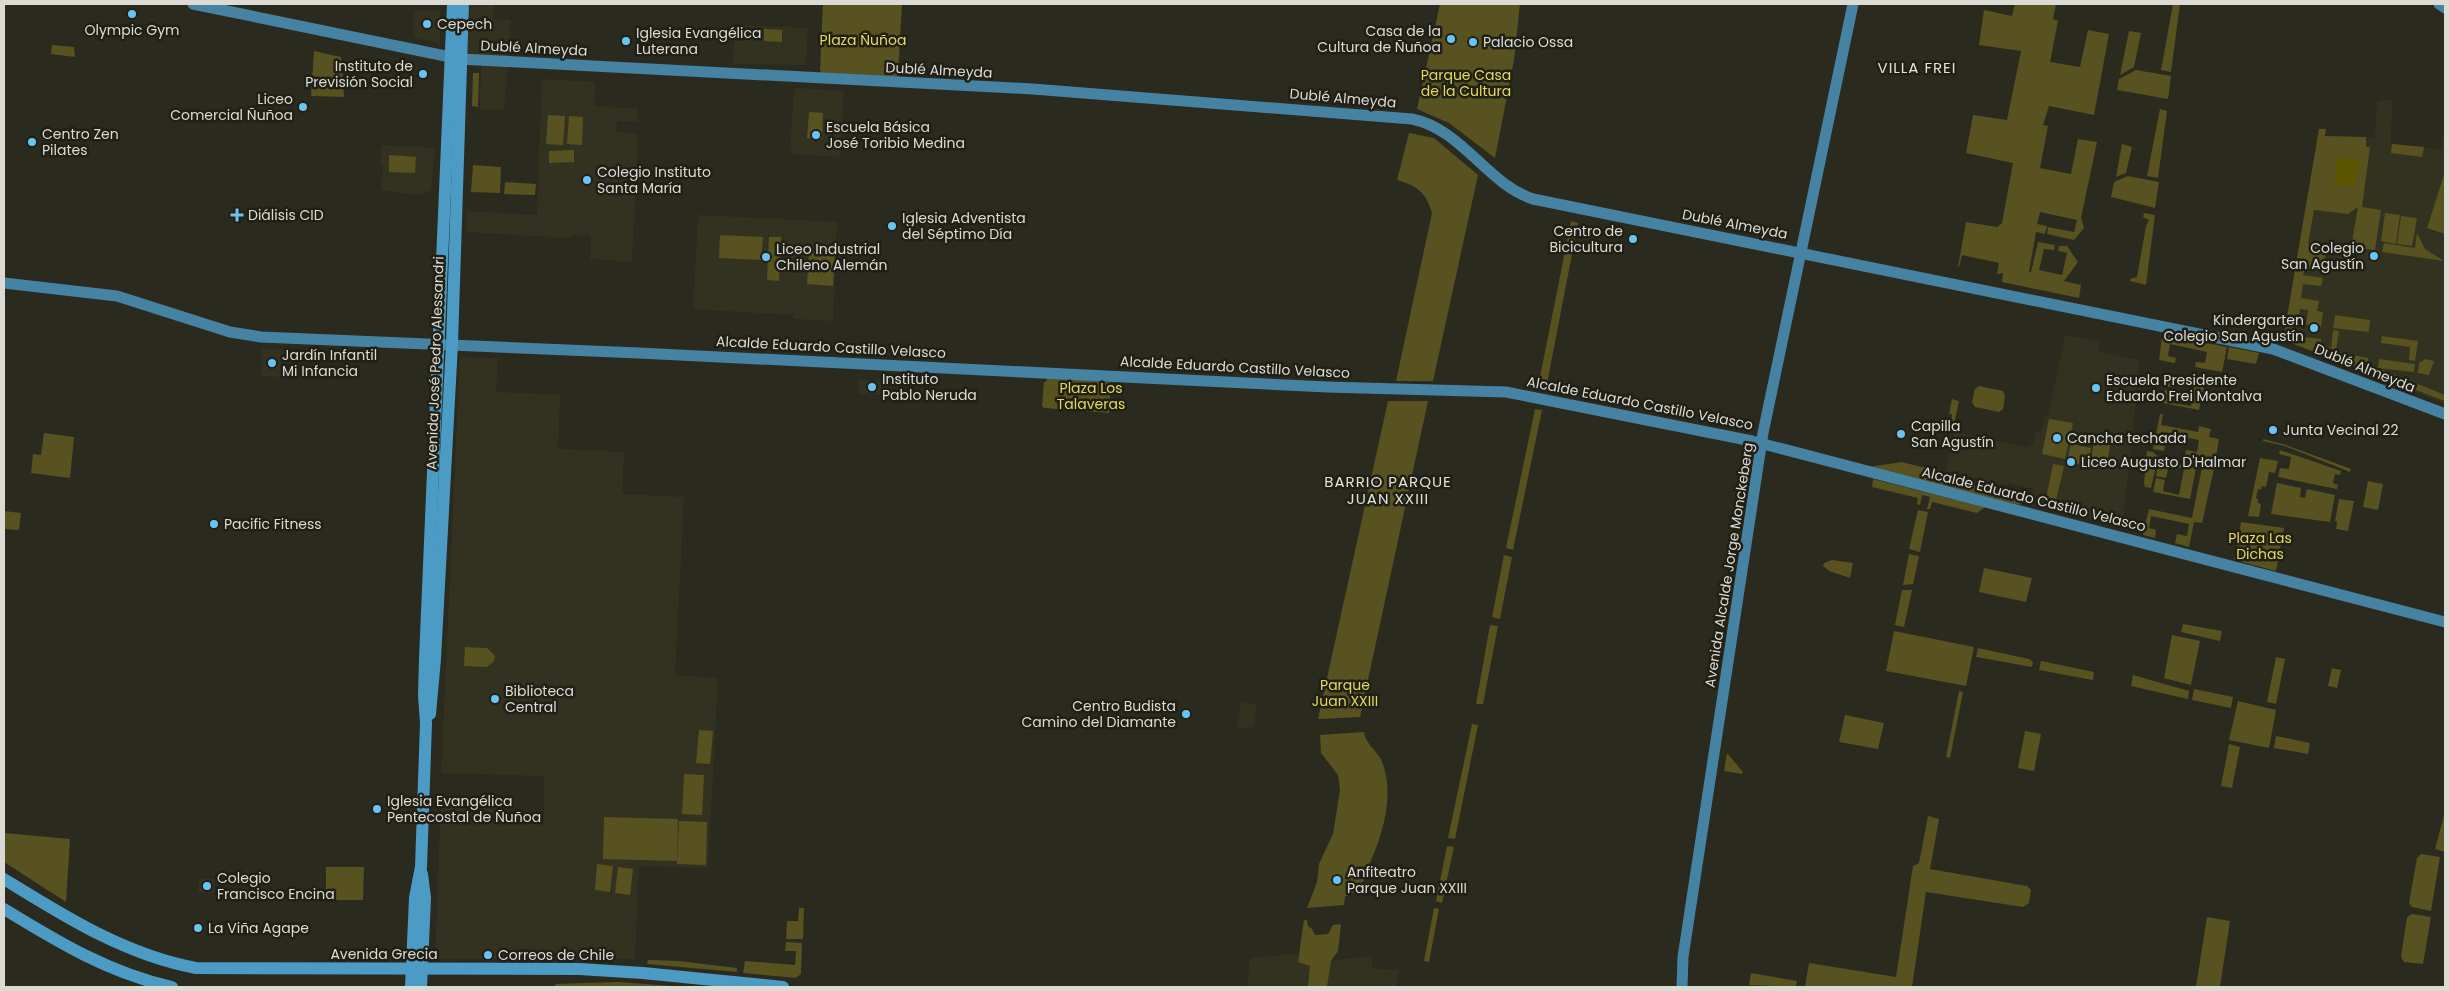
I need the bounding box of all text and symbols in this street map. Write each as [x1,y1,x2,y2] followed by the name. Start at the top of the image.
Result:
[126,8,138,20] marker: Olympic Gym
[437,14,492,34] place label: Cepech
[421,18,433,30] marker: Cepech
[84,20,180,40] place label: Olympic Gym
[1317,21,1441,57] place label: Casa de la Cultura de Ñuñoa
[636,23,761,59] place label: Iglesia Evangélica Luterana
[820,30,906,50] park label: Plaza Ñuñoa
[1483,32,1573,52] place label: Palacio Ossa
[1445,33,1457,45] marker: Casa de la Cultura de Ñuñoa
[480,35,588,61] street label: Dublé Almeyda
[620,35,632,47] marker: Iglesia Evangélica Luterana
[1467,36,1479,48] marker: Palacio Ossa
[305,56,413,92] place label: Instituto de Previsión Social
[885,57,993,83] street label: Dublé Almeyda
[1878,57,1956,78] district label: VILLA FREI
[1421,65,1511,101] park label: Parque Casa de la Cultura
[417,68,429,80] marker: Instituto de Previsión Social
[1289,83,1397,113] street label: Dublé Almeyda
[170,89,293,125] place label: Liceo Comercial Ñuñoa
[297,101,309,113] marker: Liceo Comercial Ñuñoa
[826,117,965,153] place label: Escuela Básica José Toribio Medina
[42,124,119,160] place label: Centro Zen Pilates
[810,129,822,141] marker: Escuela Básica José Toribio Medina
[26,136,38,148] marker: Centro Zen Pilates
[597,162,711,198] place label: Colegio Instituto Santa María
[581,174,593,186] marker: Colegio Instituto Santa María
[1681,204,1789,244] street label: Dublé Almeyda
[248,205,324,225] place label: Diálisis CID
[230,208,244,222] marker: Diálisis CID
[902,208,1026,244] place label: Iglesia Adventista del Séptimo Día
[886,220,898,232] marker: Iglesia Adventista del Séptimo Día
[1549,221,1623,257] place label: Centro de Bicicultura
[1627,233,1639,245] marker: Centro de Bicicultura
[2281,238,2364,274] place label: Colegio San Agustín
[776,239,887,275] place label: Liceo Industrial Chileno Alemán
[2368,250,2380,262] marker: Colegio San Agustín
[760,251,772,263] marker: Liceo Industrial Chileno Alemán
[421,256,449,470] street label: Avenida José Pedro Alessandri
[2163,310,2304,346] place label: Kindergarten Colegio San Agustín
[2308,322,2320,334] marker: Kindergarten Colegio San Agustín
[716,331,946,363] street label: Alcalde Eduardo Castillo Velasco
[2312,339,2418,397] street label: Dublé Almeyda
[282,345,377,381] place label: Jardín Infantil Mi Infancia
[1120,351,1350,383] street label: Alcalde Eduardo Castillo Velasco
[266,357,278,369] marker: Jardín Infantil Mi Infancia
[882,369,977,405] place label: Instituto Pablo Neruda
[2106,370,2262,406] place label: Escuela Presidente Eduardo Frei Montalva
[1525,371,1755,435] street label: Alcalde Eduardo Castillo Velasco
[1057,378,1125,414] park label: Plaza Los Talaveras
[866,381,878,393] marker: Instituto Pablo Neruda
[2090,382,2102,394] marker: Escuela Presidente Eduardo Frei Montalva
[1911,416,1994,452] place label: Capilla San Agustín
[2283,420,2398,440] place label: Junta Vecinal 22
[2267,424,2279,436] marker: Junta Vecinal 22
[1895,428,1907,440] marker: Capilla San Agustín
[2067,428,2187,448] place label: Cancha techada
[2051,432,2063,444] marker: Cancha techada
[1700,441,1758,689] street label: Avenida Alcalde Jorge Monckeberg
[2081,452,2246,472] place label: Liceo Augusto D'Halmar
[2065,456,2077,468] marker: Liceo Augusto D'Halmar
[1920,461,2148,537] street label: Alcalde Eduardo Castillo Velasco
[1324,471,1452,509] district label: BARRIO PARQUE JUAN XXIII
[224,514,322,534] place label: Pacific Fitness
[208,518,220,530] marker: Pacific Fitness
[2228,528,2292,564] park label: Plaza Las Dichas
[1312,675,1378,711] park label: Parque Juan XXIII
[505,681,574,717] place label: Biblioteca Central
[489,693,501,705] marker: Biblioteca Central
[1021,696,1176,732] place label: Centro Budista Camino del Diamante
[1180,708,1192,720] marker: Centro Budista Camino del Diamante
[387,791,541,827] place label: Iglesia Evangélica Pentecostal de Ñuñoa
[371,803,383,815] marker: Iglesia Evangélica Pentecostal de Ñuñoa
[1347,862,1467,898] place label: Anfiteatro Parque Juan XXIII
[217,868,335,904] place label: Colegio Francisco Encina
[1331,874,1343,886] marker: Anfiteatro Parque Juan XXIII
[201,880,213,892] marker: Colegio Francisco Encina
[208,918,309,938] place label: La Viña Agape
[192,922,204,934] marker: La Viña Agape
[330,944,438,964] street label: Avenida Grecia
[498,945,614,965] place label: Correos de Chile
[482,949,494,961] marker: Correos de Chile

